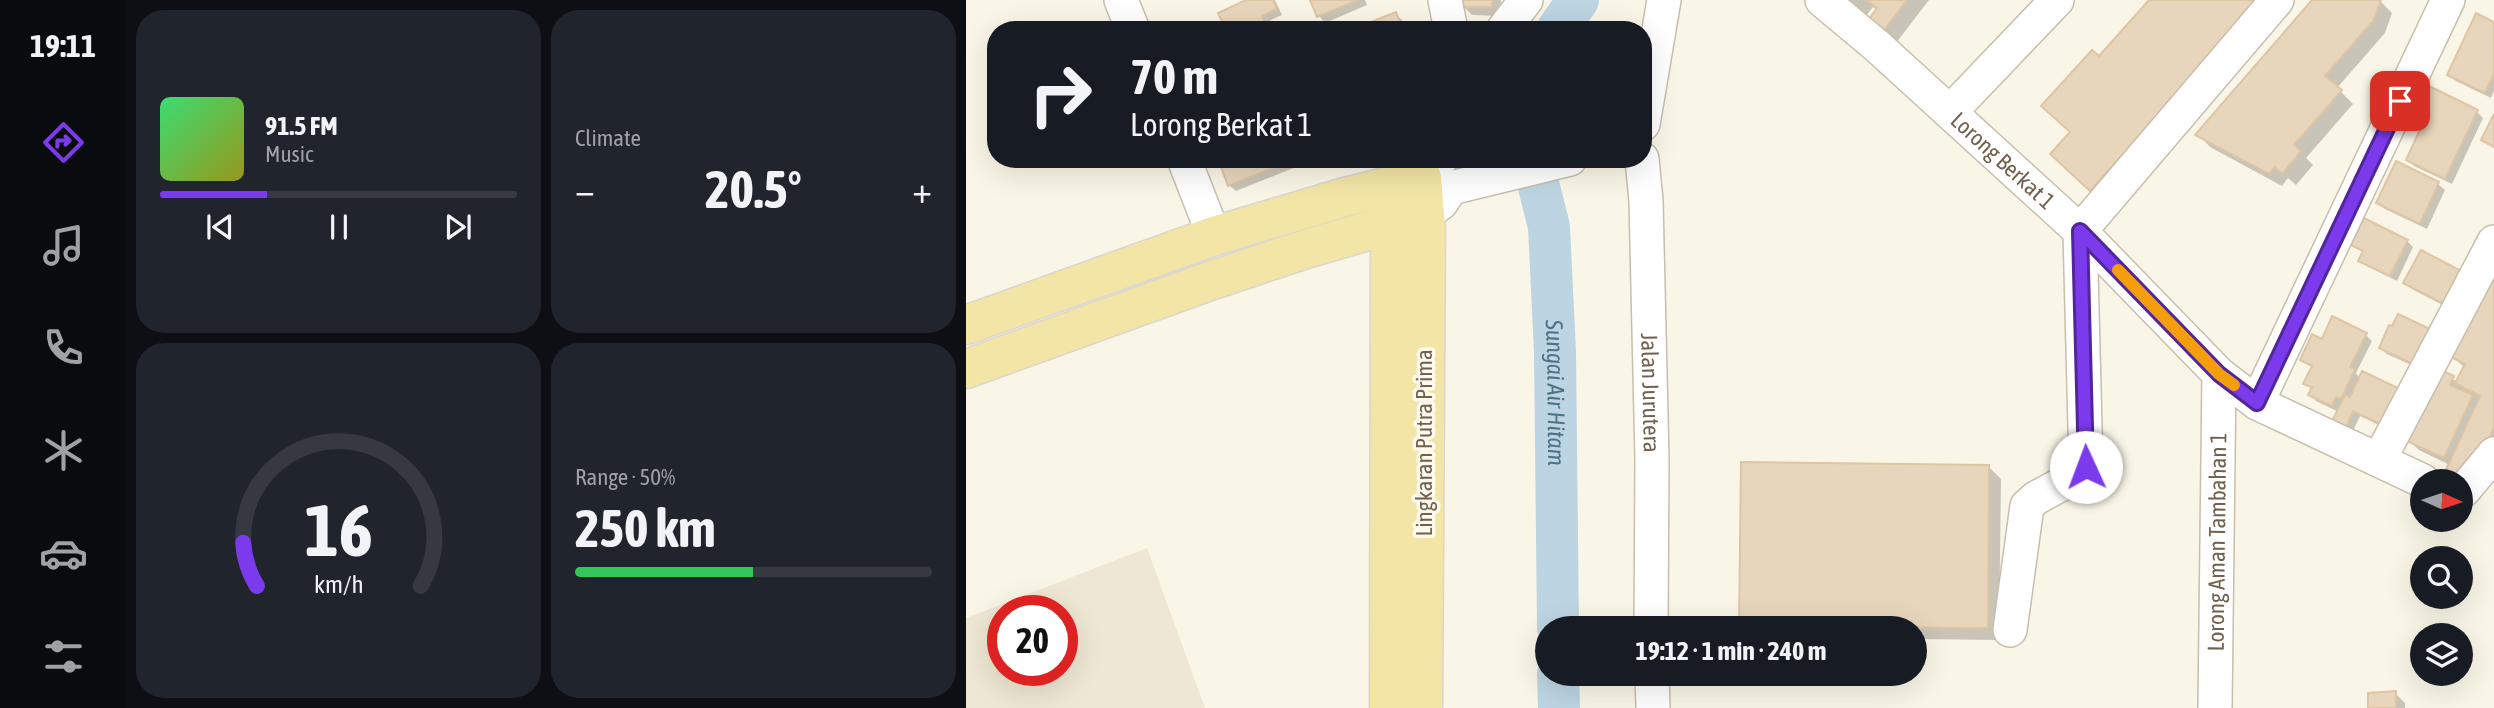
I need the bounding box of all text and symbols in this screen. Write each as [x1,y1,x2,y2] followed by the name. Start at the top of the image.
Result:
[30,27,96,64] text: 19:11
[1130,48,1218,104] text: 70 m
[1015,49,1106,140] icon: right
[2370,71,2430,131] pin
[2381,82,2419,120] icon: arrive
[1130,106,1312,143] text: Lorong Berkat 1
[1946,107,2060,214] street label: Lorong Berkat 1
[265,111,338,141] text: 91.5 FM
[39,118,88,167] icon: directions
[575,125,641,151] text: Climate
[265,141,313,167] text: Music
[705,159,802,219] text: 20.5°
[575,168,595,211] text: −
[912,168,932,211] text: +
[201,208,239,246] icon: previous
[320,208,358,246] icon: pause
[439,208,477,246] icon: next
[39,221,88,270] icon: music
[1540,318,1570,466] water label: Sungai Air Hitam
[39,323,88,372] icon: phone
[1636,333,1665,453] street label: Jalan Jurutera
[1411,349,1437,537] street label: Lingkaran Putra Prima
[39,426,88,475] icon: climate
[2049,430,2123,504] position arrow
[2203,432,2231,652] street label: Lorong Aman Tambahan 1
[575,464,675,490] text: Range · 50%
[2410,469,2473,532] north arrow
[2410,469,2473,686] map controls
[304,489,373,572] text: 16
[575,498,716,558] text: 250 km
[39,529,88,578] icon: car
[2410,546,2473,609] button: search
[314,570,363,598] text: km/h
[987,595,1078,686] speed limit sign: 20
[2410,623,2473,686] button: layers
[39,632,88,681] icon: filters
[1636,636,1826,666] text: 19:12 · 1 min · 240 m

